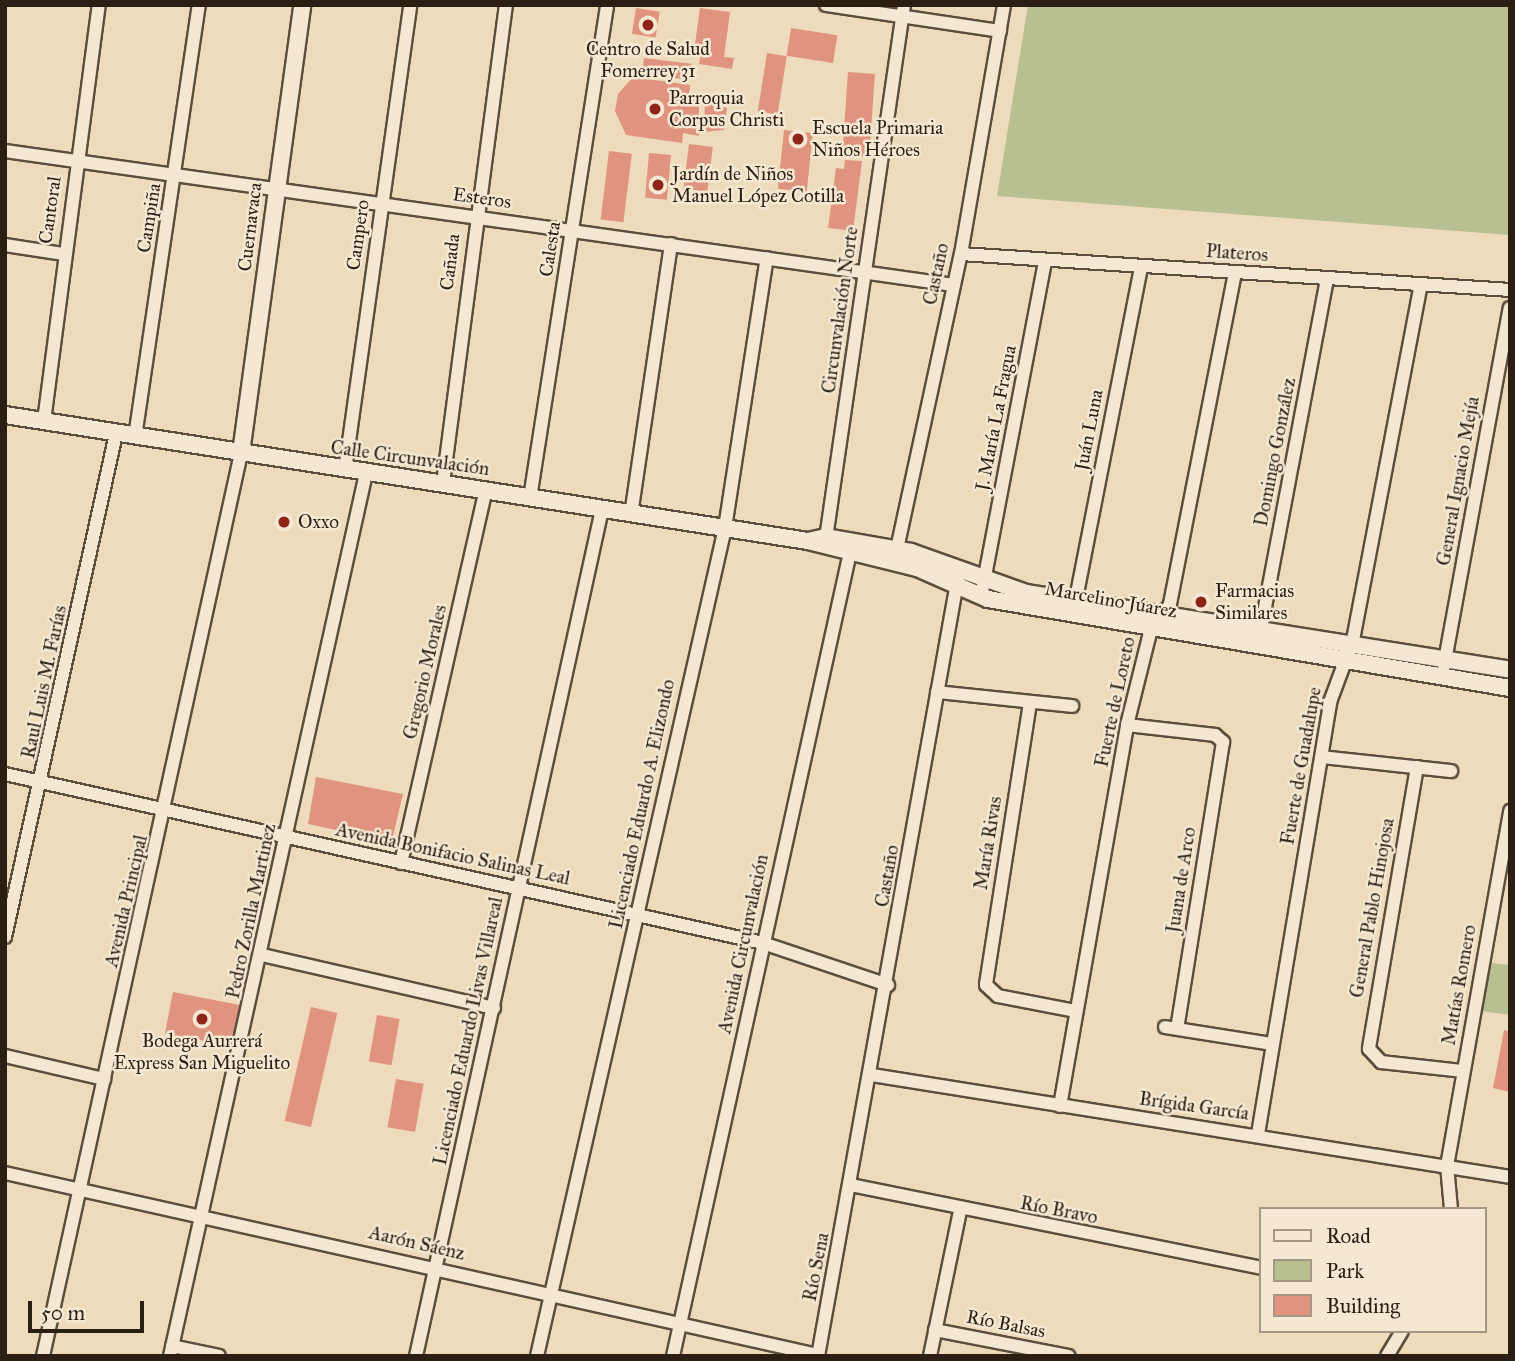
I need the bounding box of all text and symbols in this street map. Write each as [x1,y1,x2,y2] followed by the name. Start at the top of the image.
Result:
[638,15,658,35] marker: Centro de Salud Fomerrey 31
[586,38,710,82] place label: Centro de Salud Fomerrey 31
[669,87,784,131] place label: Parroquia Corpus Christi
[647,101,663,117] marker: Parroquia Corpus Christi
[812,117,943,161] place label: Escuela Primaria Niños Héroes
[790,131,806,147] marker: Escuela Primaria Niños Héroes
[672,163,844,207] place label: Jardín de Niños Manuel López Cotilla
[34,175,66,245] street label: Cantoral
[650,177,666,193] marker: Jardín de Niños Manuel López Cotilla
[233,181,267,273] street label: Cuernavaca
[132,182,166,254] street label: Campiña
[451,183,513,213] street label: Esteros
[342,198,374,272] street label: Campero
[534,220,566,278] street label: Calesta
[817,225,863,395] street label: Circunvalación Norte
[435,232,465,292] street label: Cañada
[1205,239,1269,267] street label: Plateros
[918,241,954,307] street label: Castaño
[971,343,1021,493] street label: J. María La Fragua
[1249,376,1301,528] street label: Domingo González
[1070,387,1108,473] street label: Juán Luna
[1432,395,1484,567] street label: General Ignacio Mejía
[329,436,491,480] street label: Calle Circunvalación
[298,511,339,533] place label: Oxxo
[276,514,292,530] marker: Oxxo
[1043,577,1179,623] street label: Marcelino Júarez
[1215,580,1294,624] place label: Farmacias Similares
[1193,594,1209,610] marker: Farmacias Similares
[398,602,452,742] street label: Gregorio Morales
[17,603,71,761] street label: Raul Luis M. Farías
[1090,635,1140,769] street label: Fuerte de Loreto
[604,677,680,931] street label: Licenciado Eduardo A. Elizondo
[1276,685,1326,847] street label: Fuerte de Guadalupe
[969,795,1007,891] street label: María Rivas
[1345,816,1399,1000] street label: General Pablo Hinojosa
[334,818,572,890] street label: Avenida Bonifacio Salinas Leal
[221,821,281,1001] street label: Pedro Zorilla Martinez
[1161,825,1201,935] street label: Juana de Arco
[100,833,152,969] street label: Avenida Principal
[870,843,904,909] street label: Castaño
[713,852,773,1036] street label: Avenida Circunvalación
[428,895,508,1167] street label: Licenciado Eduardo Livas Villareal
[1437,923,1481,1047] street label: Matías Romero
[194,1011,210,1027] marker: Bodega Aurrerá Express San Miguelito
[114,1030,290,1074] place label: Bodega Aurrerá Express San Miguelito
[1138,1087,1250,1125] street label: Brígida García
[1018,1191,1100,1229] street label: Río Bravo
[1260,1207,1487,1333] legend
[367,1221,467,1265] street label: Aarón Sáenz
[1326,1223,1371,1249] text: Road
[798,1231,834,1303] street label: Río Sena
[1326,1258,1364,1284] text: Park
[32,1288,147,1332] scale bar
[1326,1293,1400,1319] text: Building
[41,1300,85,1326] text: 50 m
[965,1305,1047,1343] street label: Río Balsas

